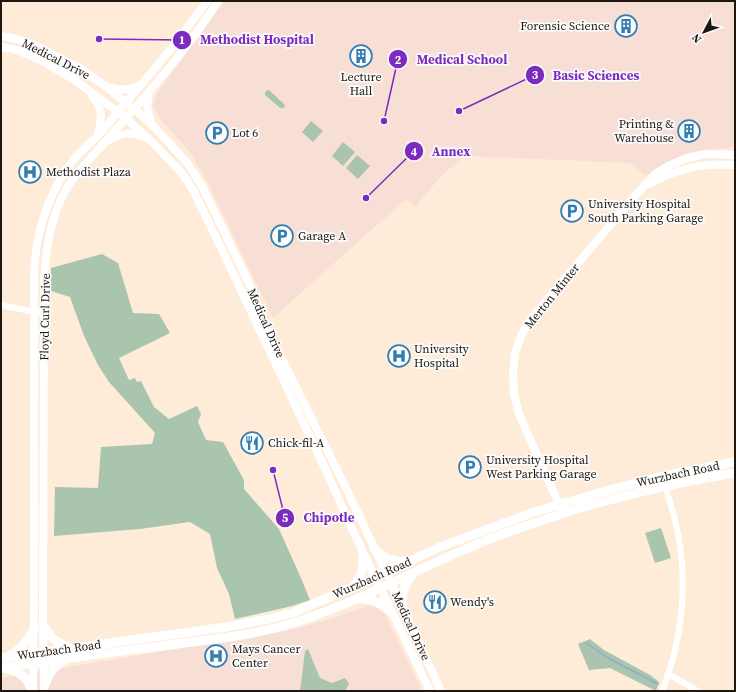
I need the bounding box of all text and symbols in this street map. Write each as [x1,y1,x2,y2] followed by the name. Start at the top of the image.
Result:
[684,12,724,52] north arrow
[613,13,639,39] building icon: Forensic Science
[520,18,610,34] place label: Forensic Science
[172,27,322,52] callout: Methodist Hospital
[689,30,705,46] text: N
[200,31,314,48] text: Methodist Hospital
[179,32,185,48] text: 1
[19,35,93,83] street label: Medical Drive
[348,43,374,69] building icon: Lecture Hall
[388,47,515,72] callout: Medical School
[417,51,507,68] text: Medical School
[395,52,402,68] text: 2
[525,63,647,88] callout: Basic Sciences
[532,67,539,83] text: 3
[553,67,639,84] text: Basic Sciences
[340,69,382,99] place label: Lecture Hall
[614,116,674,146] place label: Printing & Warehouse
[676,118,702,144] building icon: Printing & Warehouse
[204,120,230,146] parking icon: Lot 6
[232,125,258,141] place label: Lot 6
[404,139,479,164] callout: Annex
[432,143,471,160] text: Annex
[411,144,418,160] text: 4
[17,159,43,185] hospital icon: Methodist Plaza
[46,164,132,180] place label: Methodist Plaza
[588,196,703,226] place label: University Hospital South Parking Garage
[559,198,585,224] parking icon: University Hospital South Parking Garage
[269,223,295,249] parking icon: Garage A
[298,228,346,244] place label: Garage A
[521,260,583,332] street label: Merton Minter
[36,273,54,361] street label: Floyd Curl Drive
[244,286,288,360] street label: Medical Drive
[414,341,470,371] place label: University Hospital
[386,343,412,369] hospital icon: University Hospital
[239,430,265,456] restaurant icon: Chick-fil-A
[268,435,324,451] place label: Chick-fil-A
[486,452,597,482] place label: University Hospital West Parking Garage
[457,454,483,480] parking icon: University Hospital West Parking Garage
[635,457,721,491] street label: Wurzbach Road
[275,505,362,530] callout: Chipotle
[303,509,355,526] text: Chipotle
[282,510,289,526] text: 5
[330,553,414,602] street label: Wurzbach Road
[388,589,434,663] street label: Medical Drive
[422,589,448,615] restaurant icon: Wendy's
[450,594,494,610] place label: Wendy's
[16,636,102,664] street label: Wurzbach Road
[232,641,301,671] place label: Mays Cancer Center
[203,643,229,669] hospital icon: Mays Cancer Center

